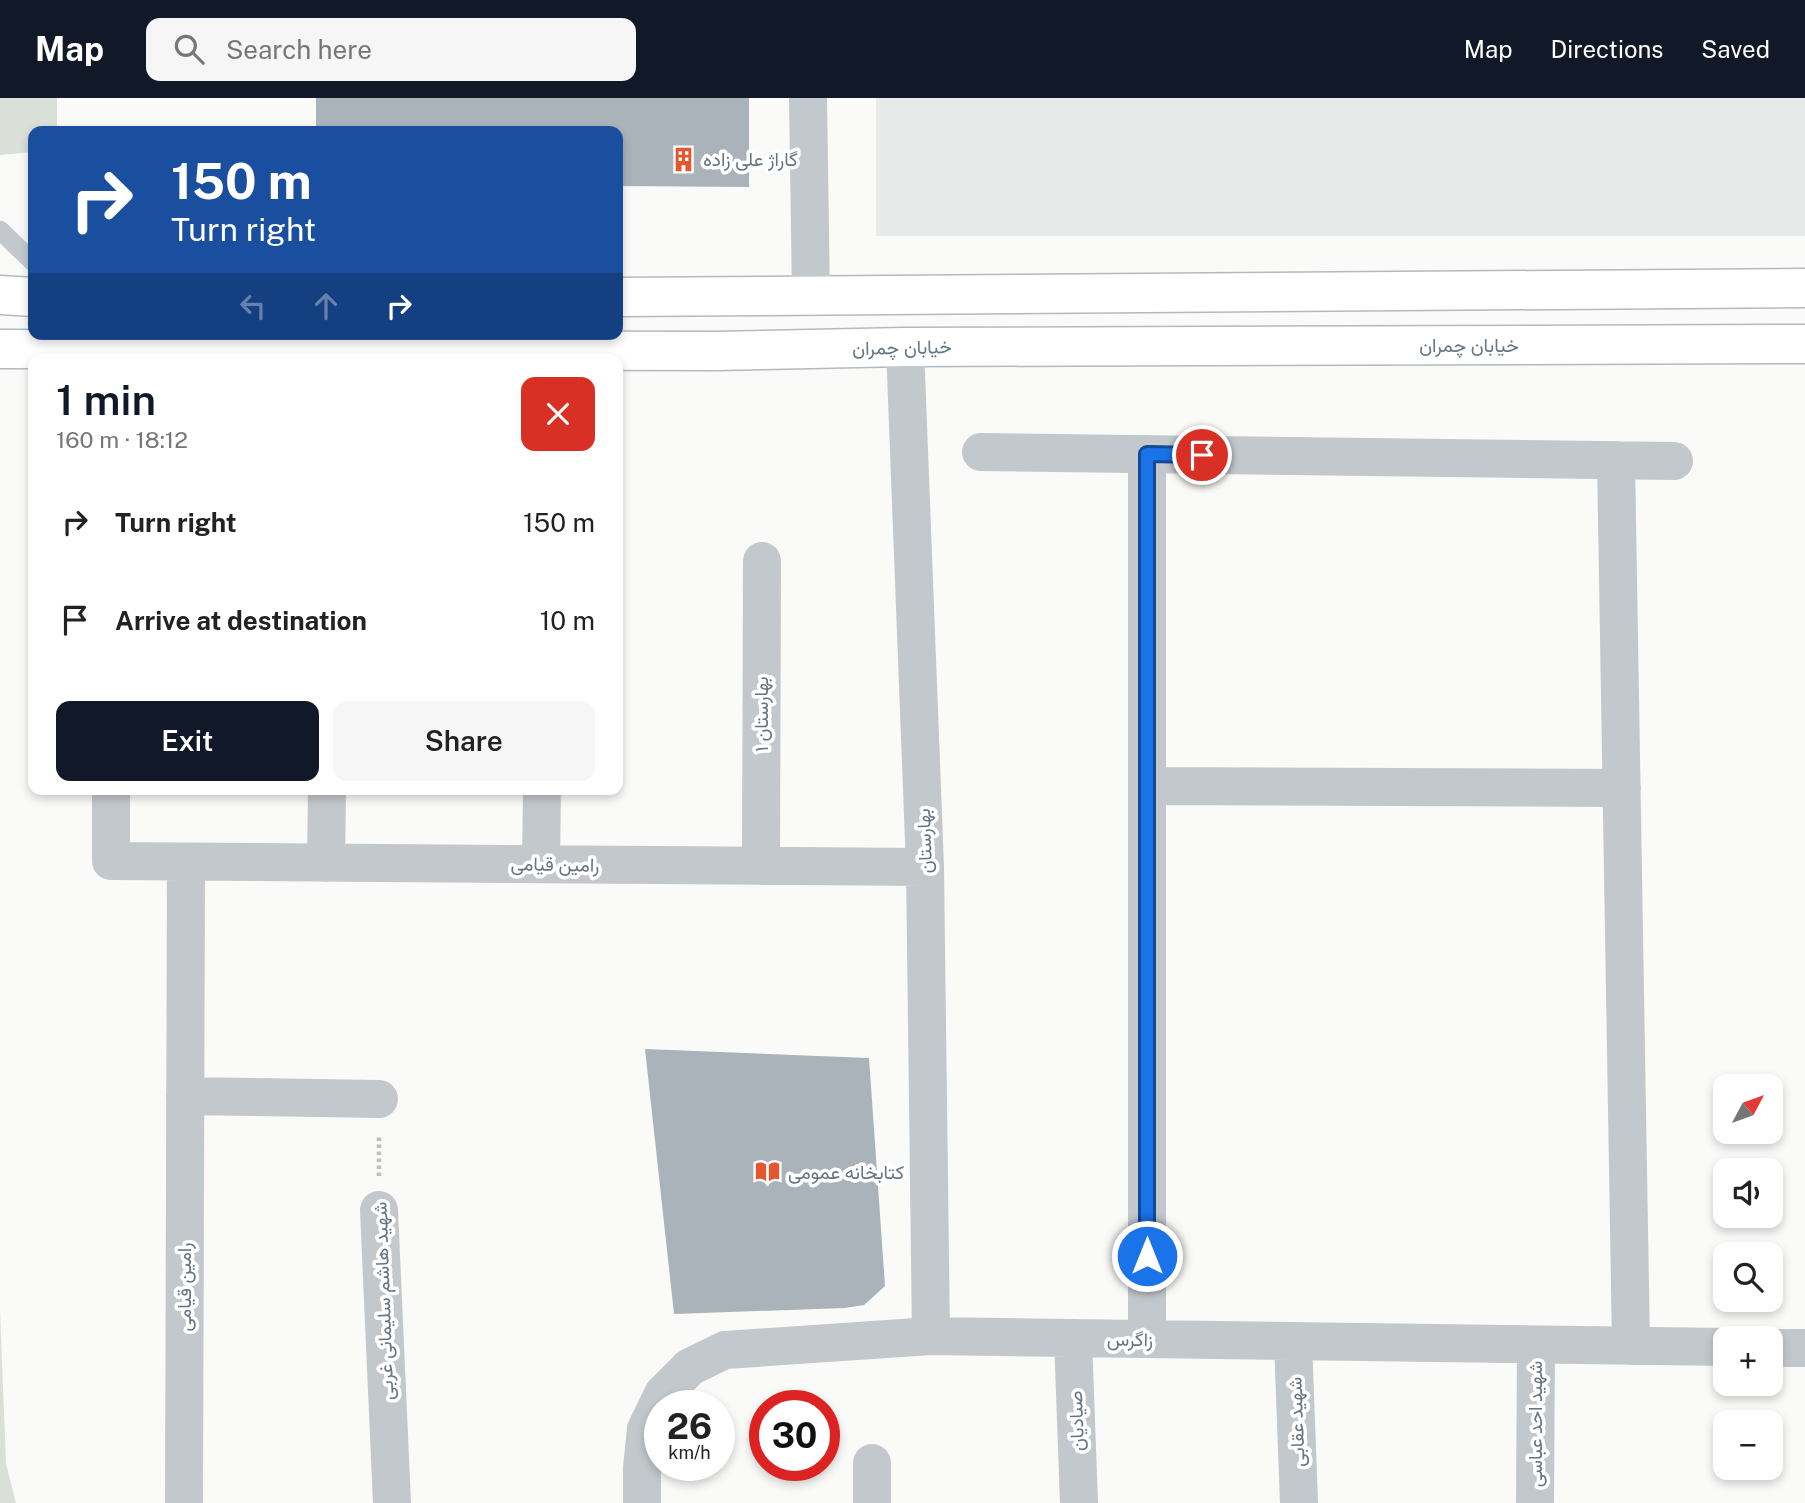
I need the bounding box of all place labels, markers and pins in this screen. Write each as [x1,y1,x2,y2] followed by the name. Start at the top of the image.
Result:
[669,145,697,173] building icon: گاراژ علی زاده
[703,148,798,171] place label: گاراژ علی زاده
[1172,425,1232,485] pin
[754,1158,782,1186] library icon: کتابخانه عمومی
[788,1161,904,1184] place label: کتابخانه عمومی

